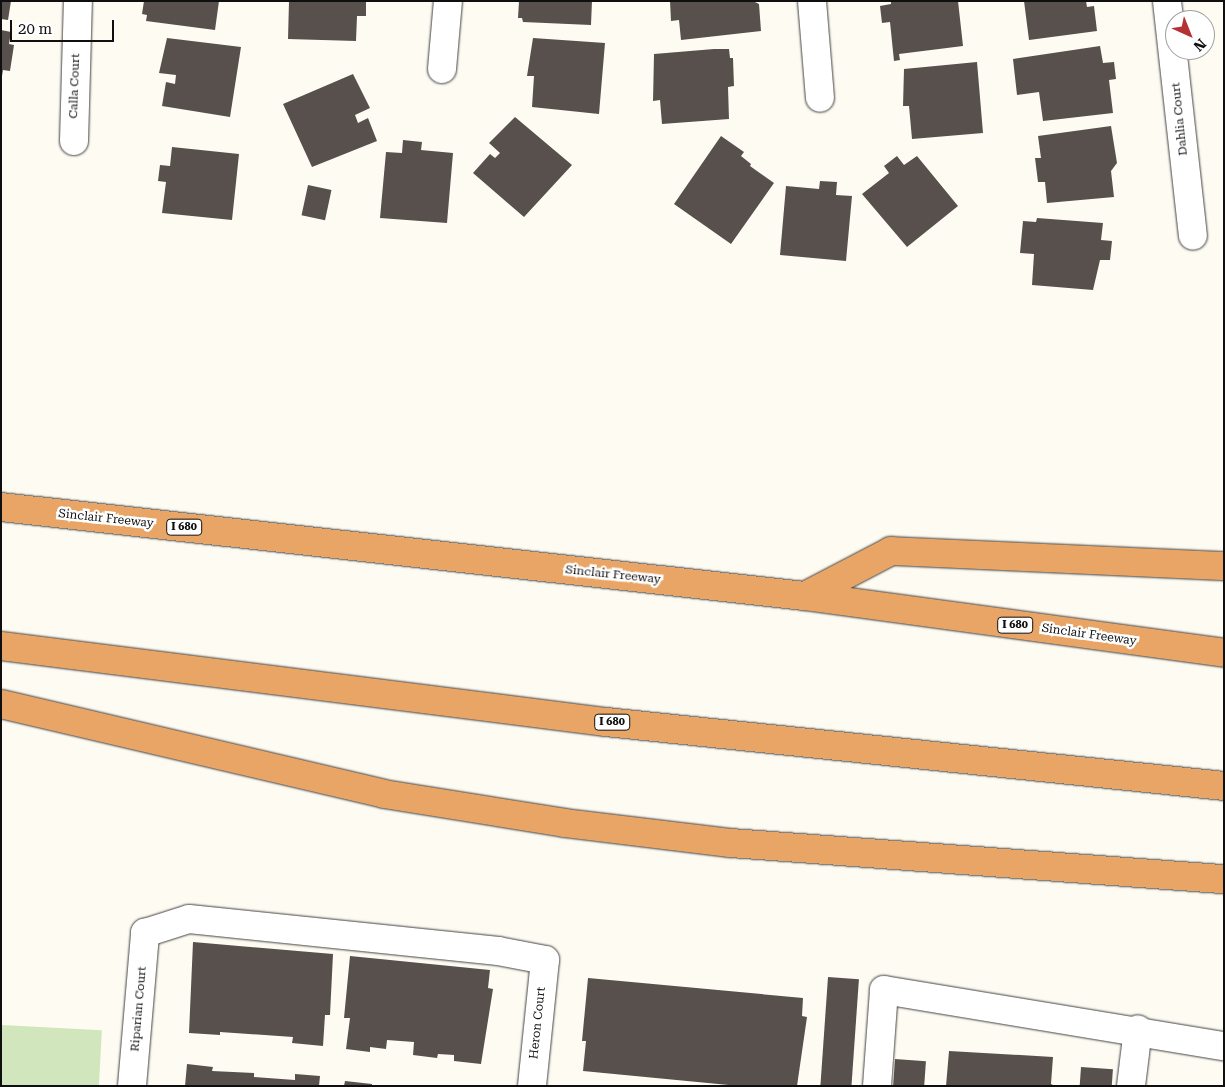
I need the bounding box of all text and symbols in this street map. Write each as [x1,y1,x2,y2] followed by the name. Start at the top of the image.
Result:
[12,10,116,42] scale bar
[1165,10,1215,60] north arrow
[18,20,52,38] text: 20 m
[1190,36,1209,55] text: N
[67,53,83,119] street label: Calla Court
[1169,82,1191,156] street label: Dahlia Court
[58,507,154,531] street label: Sinclair Freeway
[165,518,203,536] road number: I 680
[565,563,661,587] street label: Sinclair Freeway
[996,616,1034,634] road number: I 680
[1041,621,1137,649] street label: Sinclair Freeway
[593,714,631,730] road number: I 680
[128,966,150,1052] street label: Riparian Court
[527,986,549,1060] street label: Heron Court

